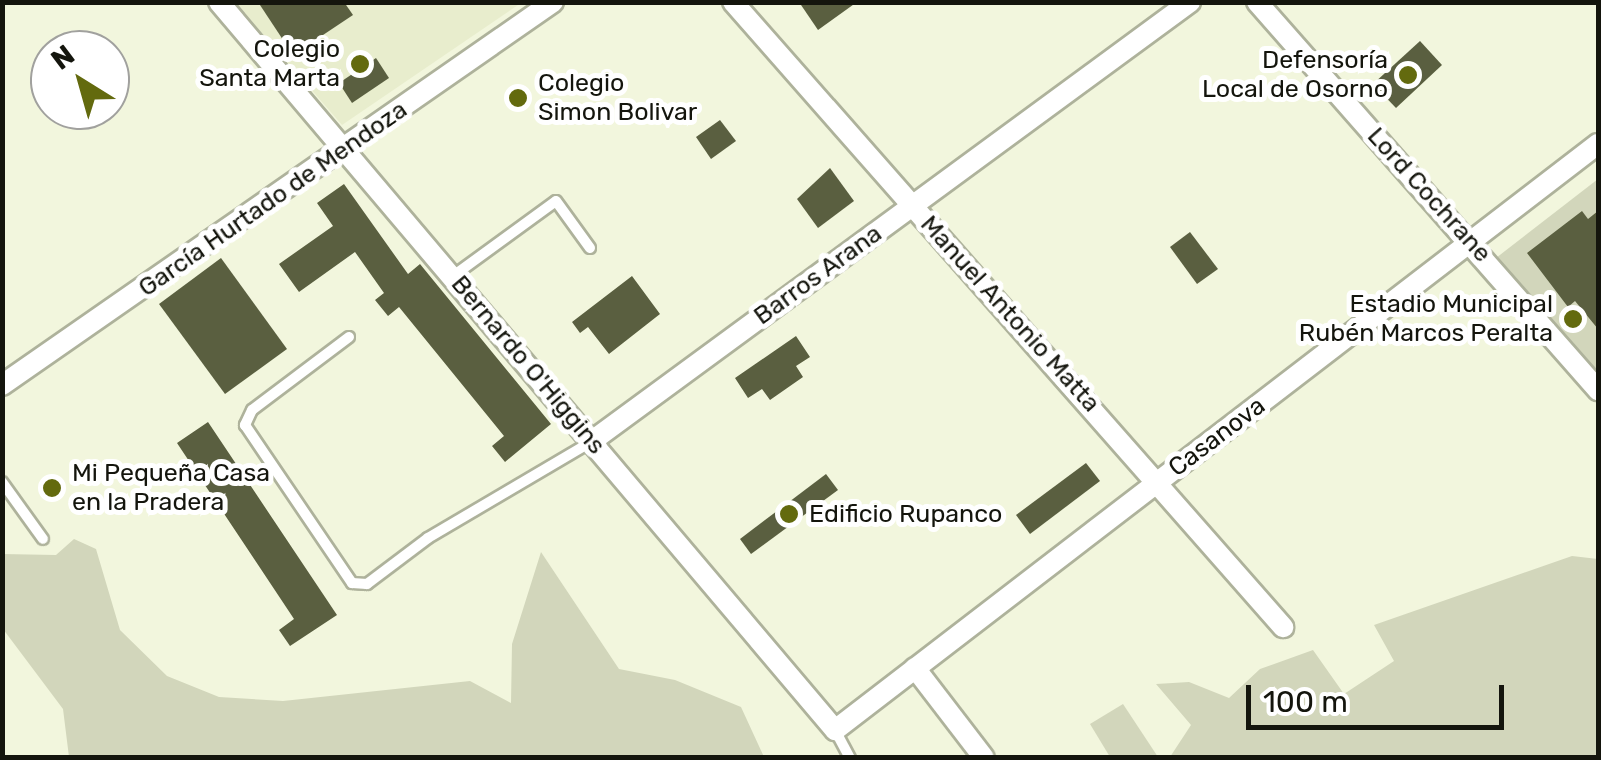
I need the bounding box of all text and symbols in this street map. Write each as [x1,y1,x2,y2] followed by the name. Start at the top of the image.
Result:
[30,30,130,130] north arrow
[199,35,340,94] place label: Colegio Santa Marta
[45,38,81,76] text: N
[1202,46,1388,105] place label: Defensoría Local de Osorno
[349,53,371,75] marker: Colegio Santa Marta
[1397,64,1419,86] marker: Defensoría Local de Osorno
[538,69,697,128] place label: Colegio Simon Bolivar
[507,87,529,109] marker: Colegio Simon Bolivar
[133,95,413,303] street label: García Hurtado de Mendoza
[1361,122,1497,268] street label: Lord Cochrane
[914,209,1106,419] street label: Manuel Antonio Matta
[748,218,888,332] street label: Barros Arana
[445,270,611,460] street label: Bernardo O'Higgins
[1299,290,1553,349] place label: Estadio Municipal Rubén Marcos Peralta
[1562,308,1584,330] marker: Estadio Municipal Rubén Marcos Peralta
[1163,391,1271,483] street label: Casanova
[72,459,270,518] place label: Mi Pequeña Casa en la Pradera
[41,477,63,499] marker: Mi Pequeña Casa en la Pradera
[809,499,1002,529] place label: Edificio Rupanco
[778,503,800,525] marker: Edificio Rupanco
[1251,665,1508,727] scale bar
[1263,684,1348,720] text: 100 m

